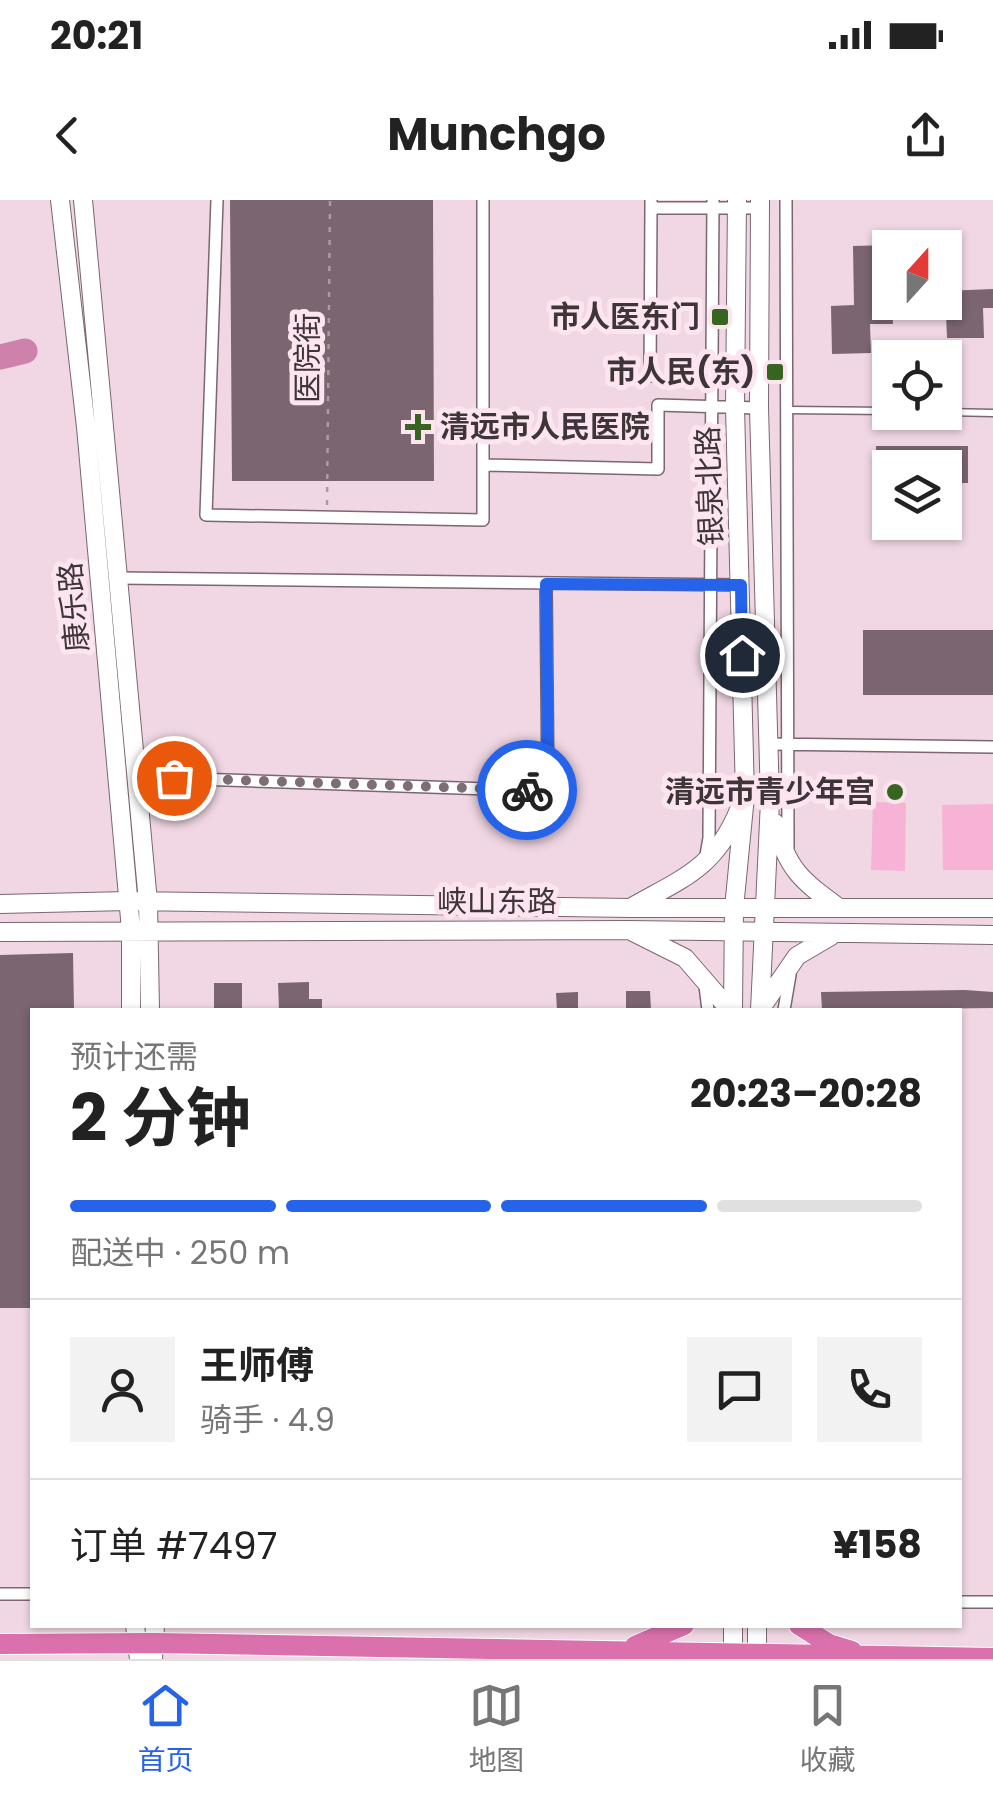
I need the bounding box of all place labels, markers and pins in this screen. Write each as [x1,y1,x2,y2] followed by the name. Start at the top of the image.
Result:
[550,295,700,338] place label: 市人医东门
[709,306,731,328] marker: 市人医东门
[606,350,755,393] place label: 市人民(东)
[764,361,786,383] marker: 市人民(东)
[440,405,650,448] place label: 清远市人民医院
[405,414,431,440] marker: 清远市人民医院
[700,613,785,698] pin
[132,736,217,821] pin
[665,770,875,813] place label: 清远市青少年宫
[884,781,906,803] marker: 清远市青少年宫

